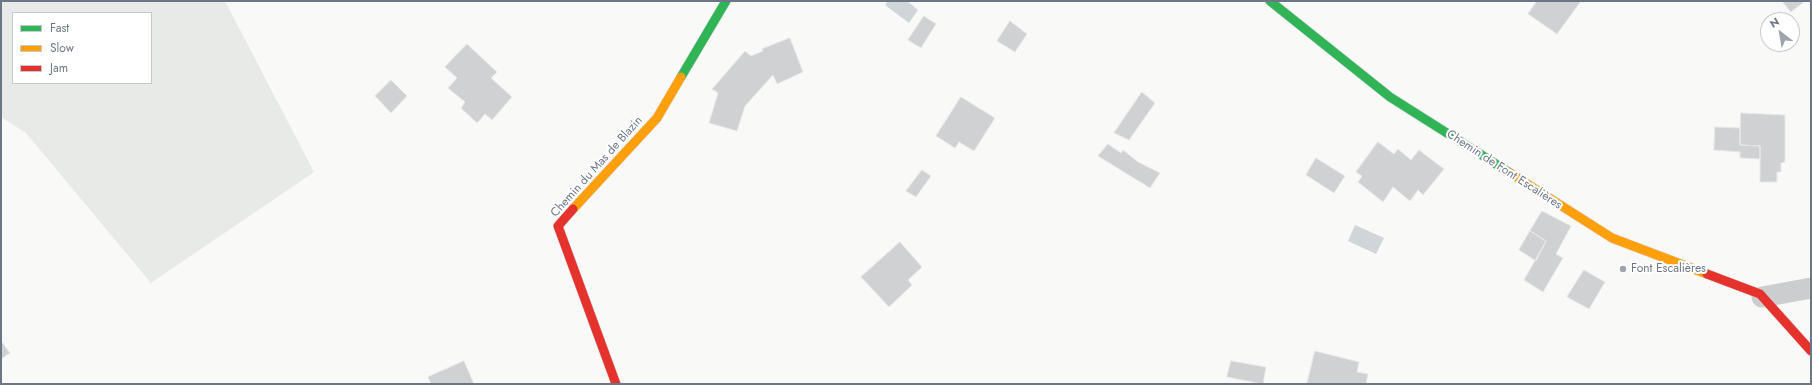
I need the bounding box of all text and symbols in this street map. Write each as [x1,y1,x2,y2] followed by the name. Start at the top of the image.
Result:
[12,12,152,84] legend
[1760,12,1800,52] north arrow
[1766,13,1782,32] text: N
[50,19,69,37] text: Fast
[50,39,74,57] text: Slow
[50,59,68,77] text: Jam
[548,114,646,220] street label: Chemin du Mas de Blazin
[1444,127,1564,213] street label: Chemin de Font Escalières
[1631,262,1706,276] place label: Font Escalières
[1618,264,1628,274] marker: Font Escalières

